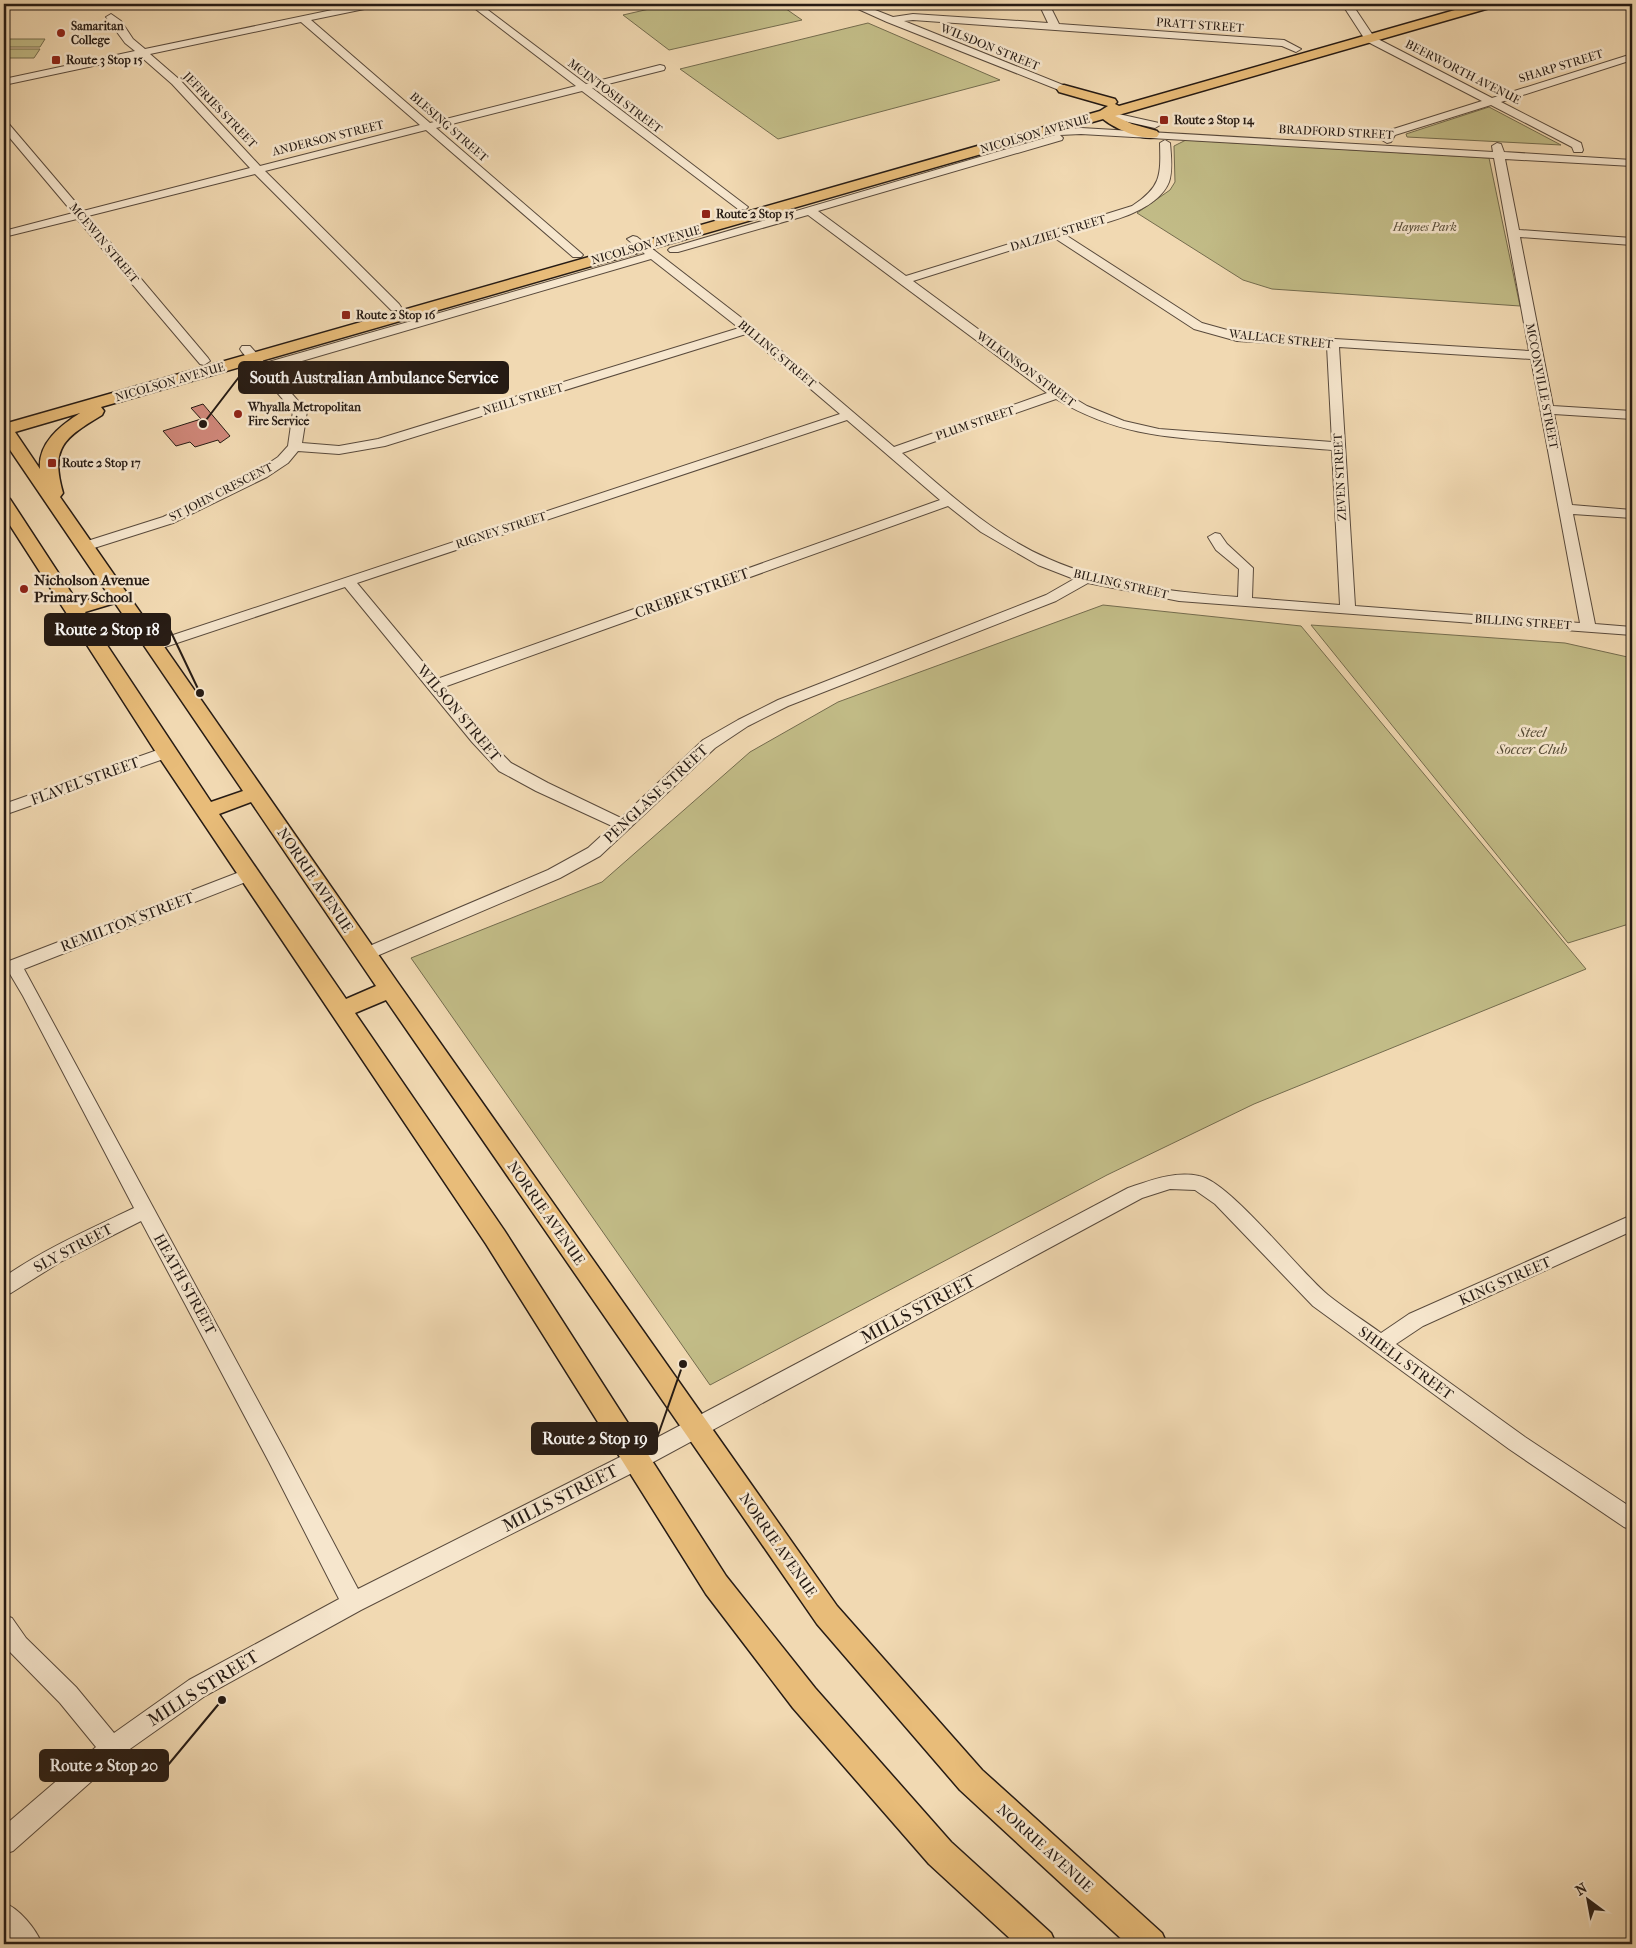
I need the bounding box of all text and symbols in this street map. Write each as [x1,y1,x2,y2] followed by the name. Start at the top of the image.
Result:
[1156,15,1245,35] street label: PRATT STREET
[71,19,125,48] place label: Samaritan College
[937,20,1043,74] street label: WILSDON STREET
[55,27,67,39] marker: Samaritan College
[1403,37,1523,107] street label: BEERWORTH AVENUE
[1517,46,1606,86] street label: SHARP STREET
[66,53,143,68] place label: Route 3 Stop 15
[50,54,62,66] marker: Route 3 Stop 15
[565,56,666,137] street label: MCINTOSH STREET
[180,68,260,151] street label: JEFFRIES STREET
[407,89,492,165] street label: BLESING STREET
[979,112,1091,156] street label: NICOLSON AVENUE
[1174,113,1255,128] place label: Route 2 Stop 14
[1158,114,1170,126] marker: Route 2 Stop 14
[270,117,386,159] street label: ANDERSON STREET
[1278,122,1395,142] street label: BRADFORD STREET
[66,200,142,287] street label: MCEWIN STREET
[716,207,795,222] place label: Route 2 Stop 15
[700,208,712,220] marker: Route 2 Stop 15
[1008,211,1108,254] street label: DALZIEL STREET
[1392,220,1457,234] park label: Haynes Park
[590,223,702,267] street label: NICOLSON AVENUE
[356,308,436,323] place label: Route 2 Stop 16
[340,309,352,321] marker: Route 2 Stop 16
[735,317,819,391] street label: BILLING STREET
[1523,322,1561,451] street label: MCCONVILLE STREET
[1227,326,1335,352] street label: WALLACE STREET
[973,328,1079,410] street label: WILKINSON STREET
[114,360,226,404] street label: NICOLSON AVENUE
[239,362,508,393] callout: South Australian Ambulance Service
[250,368,498,387] text: South Australian Ambulance Service
[481,380,566,418] street label: NEILL STREET
[247,400,362,428] place label: Whyalla Metropolitan Fire Service
[934,403,1017,443] street label: PLUM STREET
[232,408,244,420] marker: Whyalla Metropolitan Fire Service
[1331,432,1349,521] street label: ZEVEN STREET
[62,456,141,471] place label: Route 2 Stop 17
[46,457,58,469] marker: Route 2 Stop 17
[167,459,276,524] street label: ST JOHN CRESCENT
[454,508,549,551] street label: RIGNEY STREET
[632,564,752,622] street label: CREBER STREET
[1072,566,1171,602] street label: BILLING STREET
[34,571,150,606] place label: Nicholson Avenue Primary School
[18,583,30,595] marker: Nicholson Avenue Primary School
[1474,612,1573,632] street label: BILLING STREET
[45,614,170,645] callout: Route 2 Stop 18
[54,620,160,640] text: Route 2 Stop 18
[413,660,505,766] street label: WILSON STREET
[1496,723,1567,758] park label: Steel Soccer Club
[600,740,713,847] street label: PENGLASE STREET
[28,753,143,809] street label: FLAVEL STREET
[273,824,357,936] street label: NORRIE AVENUE
[58,888,197,956] street label: REMILTON STREET
[503,1158,589,1268] street label: NORRIE AVENUE
[31,1219,116,1276] street label: SLY STREET
[150,1230,221,1338] street label: HEATH STREET
[1456,1252,1555,1309] street label: KING STREET
[857,1270,980,1349] street label: MILLS STREET
[1355,1322,1458,1404] street label: SHIELL STREET
[532,1423,657,1454] callout: Route 2 Stop 19
[542,1429,648,1449] text: Route 2 Stop 19
[499,1460,622,1537] street label: MILLS STREET
[735,1490,821,1600] street label: NORRIE AVENUE
[144,1645,263,1731] street label: MILLS STREET
[40,1750,168,1781] callout: Route 2 Stop 20
[50,1756,158,1776] text: Route 2 Stop 20
[993,1800,1097,1896] street label: NORRIE AVENUE
[1564,1876,1614,1926] north arrow
[1572,1879,1591,1899] text: N

